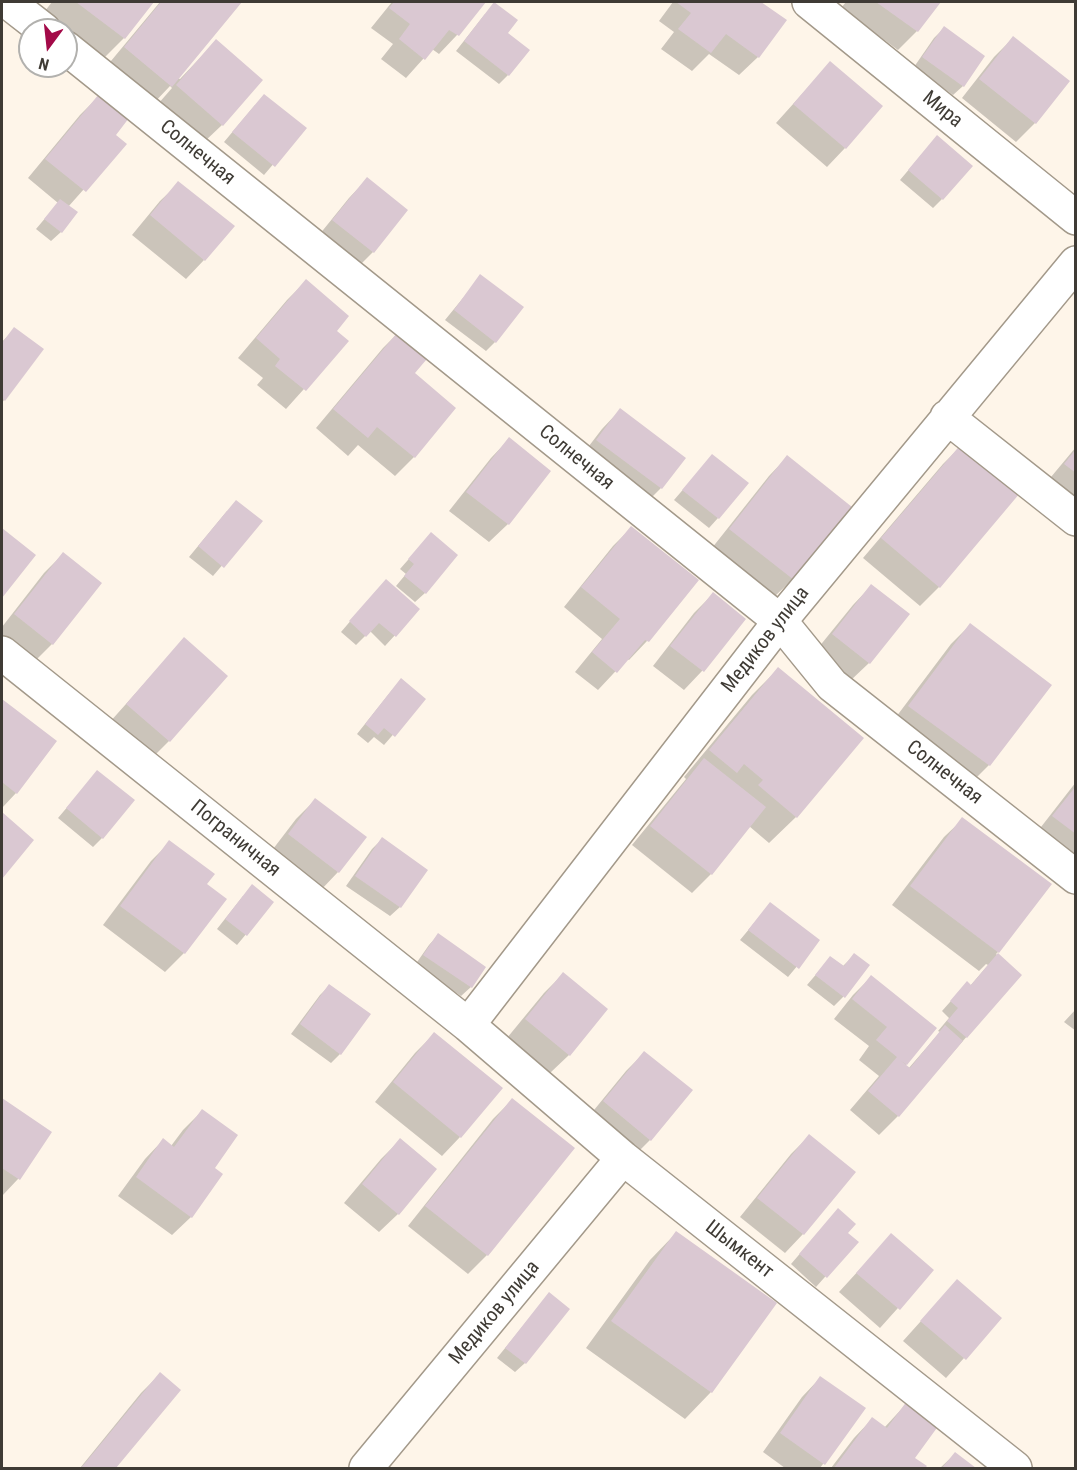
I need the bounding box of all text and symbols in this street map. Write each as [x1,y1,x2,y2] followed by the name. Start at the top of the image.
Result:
[18,18,78,78] north arrow
[37,53,51,74] text: N
[917,87,967,133] street label: Мира
[154,115,240,191] street label: Солнечная
[533,420,619,496] street label: Солнечная
[717,582,815,698] street label: Медиков улица
[901,736,987,810] street label: Солнечная
[185,795,285,883] street label: Пограничная
[700,1216,778,1284] street label: Шымкент
[445,1256,545,1370] street label: Медиков улица

